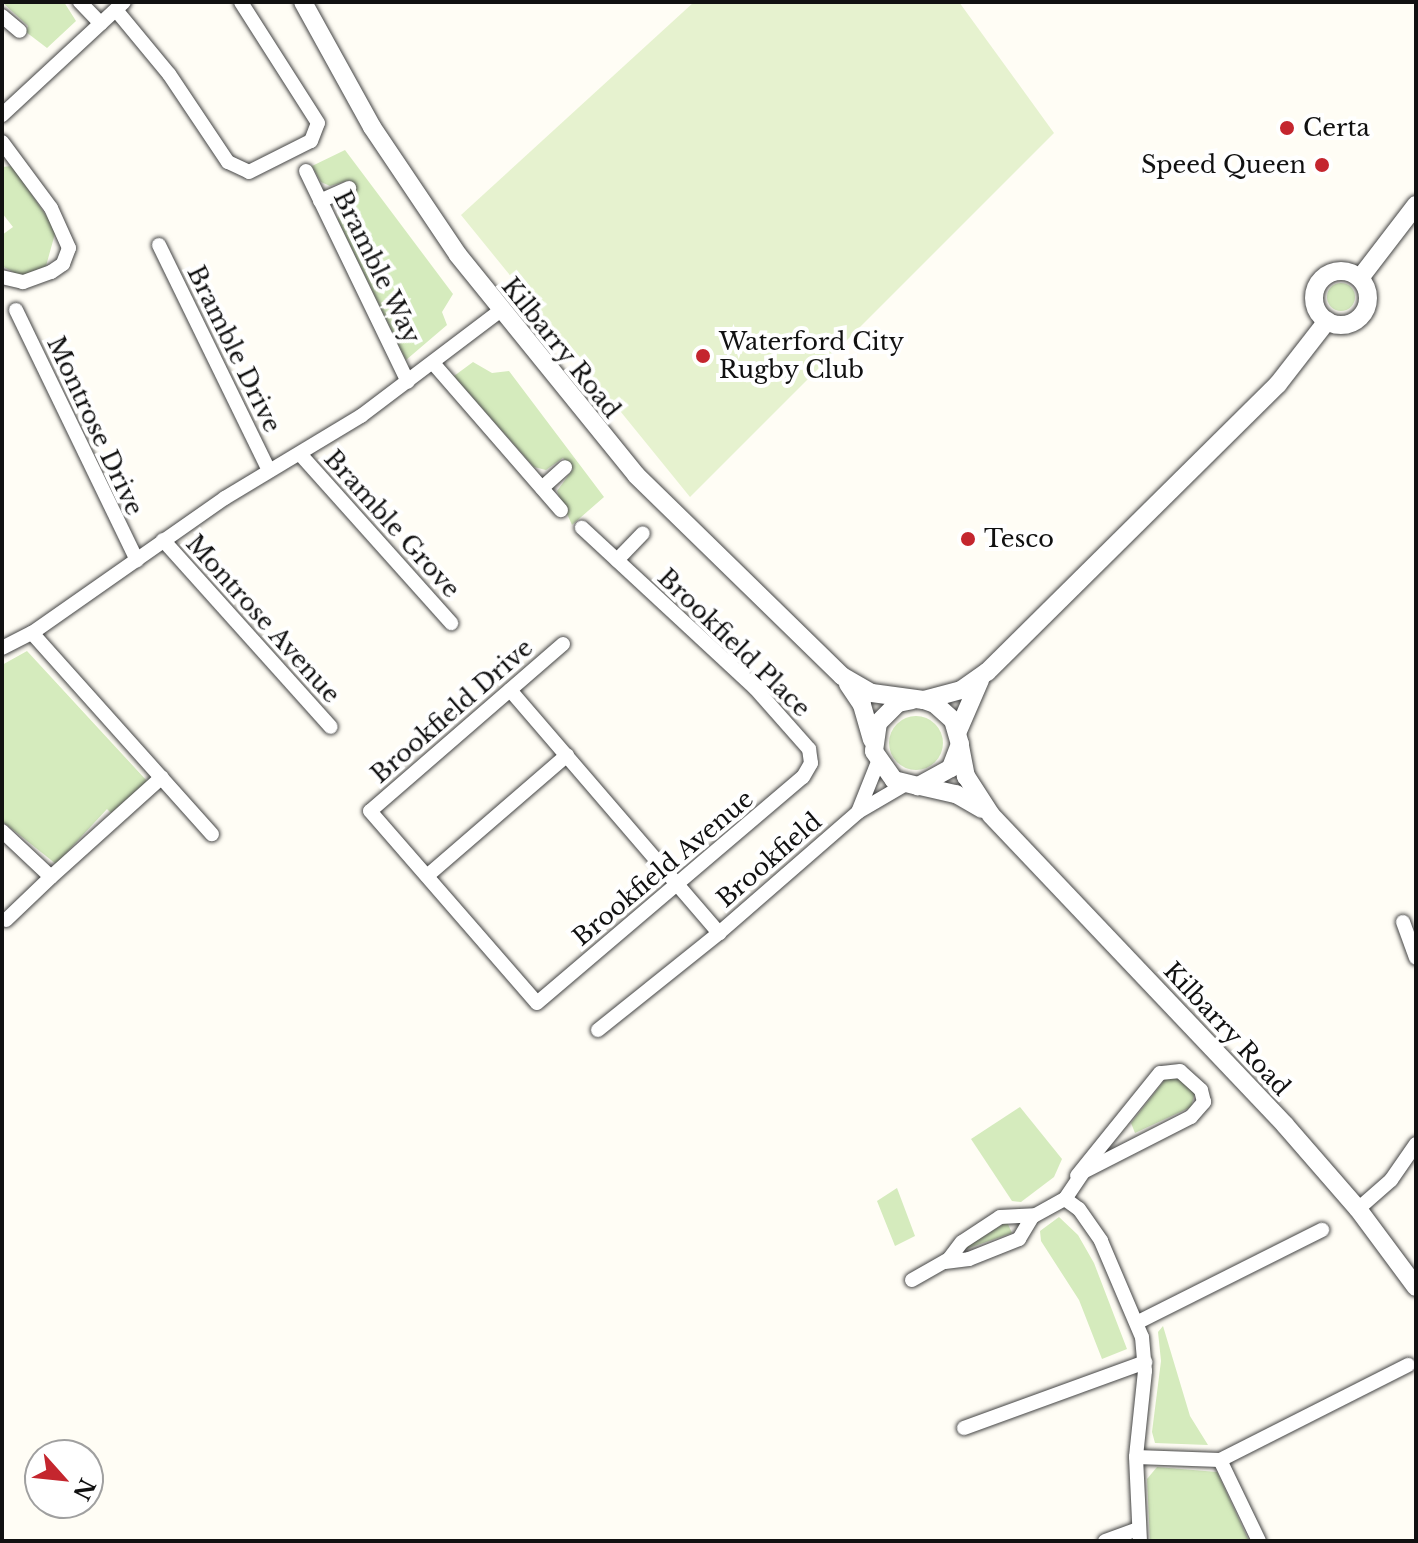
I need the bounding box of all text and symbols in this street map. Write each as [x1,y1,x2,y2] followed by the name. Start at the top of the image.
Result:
[1303,114,1370,142] place label: Certa
[1278,119,1296,137] marker: Certa
[1141,151,1306,179] place label: Speed Queen
[1313,156,1331,174] marker: Speed Queen
[327,186,427,348] street label: Bramble Way
[181,261,287,437] street label: Bramble Drive
[495,272,627,424] street label: Kilbarry Road
[719,328,904,384] place label: Waterford City Rugby Club
[41,332,149,520] street label: Montrose Drive
[694,347,712,365] marker: Waterford City Rugby Club
[318,444,466,604] street label: Bramble Grove
[984,525,1054,553] place label: Tesco
[180,529,346,709] street label: Montrose Avenue
[959,530,977,548] marker: Tesco
[652,563,816,723] street label: Brookfield Place
[365,633,539,789] street label: Brookfield Drive
[567,784,759,952] street label: Brookfield Avenue
[711,807,827,913] street label: Brookfield
[1158,956,1296,1102] street label: Kilbarry Road
[24,1439,104,1519] north arrow
[67,1474,101,1505] text: N

